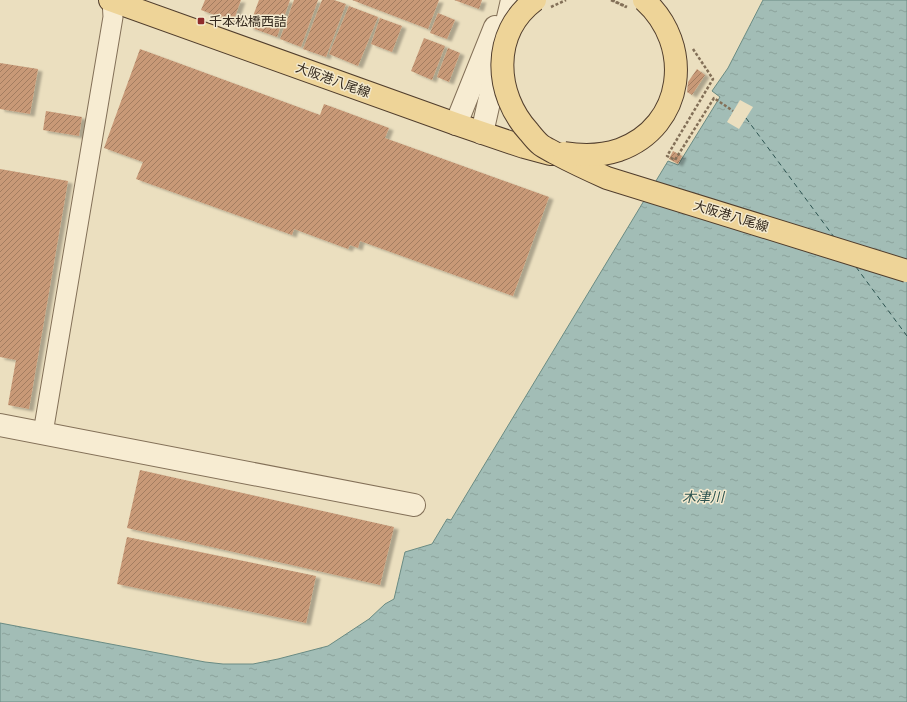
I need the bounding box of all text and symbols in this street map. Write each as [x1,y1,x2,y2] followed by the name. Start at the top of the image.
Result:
[209,14,287,29] place label: 千本松橋西詰
[196,16,206,26] marker: 千本松橋西詰
[294,60,372,100] street label: 大阪港八尾線
[692,197,770,235] street label: 大阪港八尾線
[682,489,726,506] water label: 木津川

